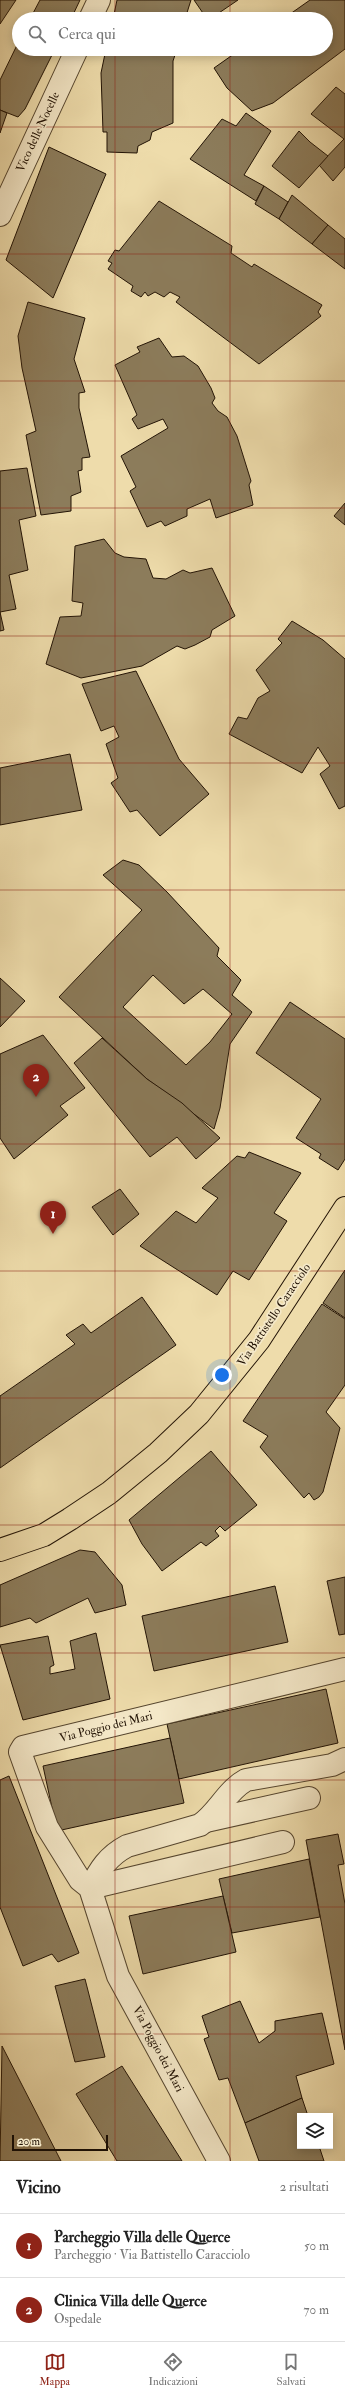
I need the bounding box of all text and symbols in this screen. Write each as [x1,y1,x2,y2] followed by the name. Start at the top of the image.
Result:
[12,12,333,56] search box
[26,23,48,45] icon: search
[58,25,116,44] text: Cerca qui
[13,90,63,174] street label: Vico delle Nocelle
[23,1064,49,1097] pin: 2
[40,1201,66,1234] pin: 1
[234,1261,314,1369] street label: Via Battistello Caracciolo
[212,1365,232,1385] your location
[58,1708,154,1746] street label: Via Poggio dei Mari
[129,2003,187,2095] street label: Via Poggio dei Mari
[297,2113,333,2149] map controls
[297,2113,333,2149] button: layers
[12,2133,108,2152] scale bar
[18,2135,40,2148] text: 20 m
[16,2177,61,2198] text: Vicino
[280,2179,329,2195] text: 2 risultati
[54,2228,230,2247] text: Parcheggio Villa delle Querce
[27,2238,31,2254] text: 1
[304,2238,329,2254] text: 50 m
[54,2247,250,2263] text: Parcheggio · Via Battistello Caracciolo
[54,2292,207,2311] text: Clinica Villa delle Querce
[26,2302,32,2318] text: 2
[304,2302,329,2318] text: 70 m
[54,2311,102,2327] text: Ospedale
[39,2351,70,2388] tab: Mappa
[149,2351,198,2388] tab: Indicazioni
[277,2351,306,2388] tab: Salvati

